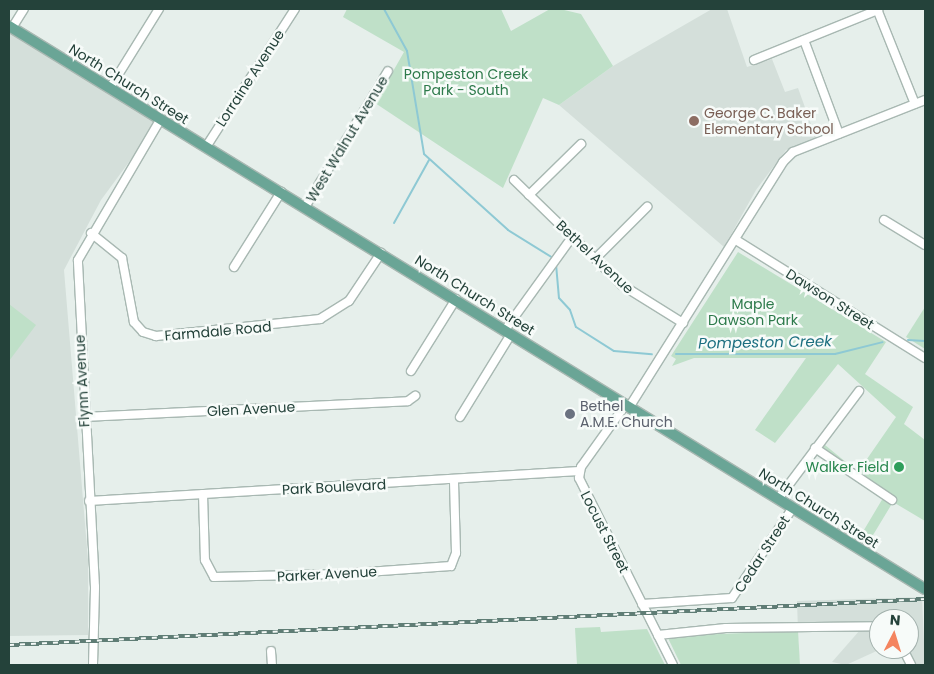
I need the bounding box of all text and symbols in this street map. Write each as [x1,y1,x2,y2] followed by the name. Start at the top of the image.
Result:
[212,26,288,130] street label: Lorraine Avenue
[66,40,192,128] street label: North Church Street
[404,66,528,98] park label: Pompeston Creek Park - South
[303,73,391,205] street label: West Walnut Avenue
[704,105,834,138] place label: George C. Baker Elementary School
[688,115,700,127] marker: George C. Baker Elementary School
[553,217,637,297] street label: Bethel Avenue
[412,251,538,339] street label: North Church Street
[783,265,877,333] street label: Dawson Street
[708,296,798,328] park label: Maple Dawson Park
[164,318,272,344] street label: Farmdale Road
[698,332,832,352] water label: Pompeston Creek
[71,334,93,428] street label: Flynn Avenue
[206,398,296,420] street label: Glen Avenue
[580,398,673,431] place label: Bethel A.M.E. Church
[564,408,576,420] marker: Bethel A.M.E. Church
[805,459,889,475] place label: Walker Field
[893,461,905,473] marker: Walker Field
[756,464,882,552] street label: North Church Street
[281,476,387,498] street label: Park Boulevard
[577,488,633,576] street label: Locust Street
[731,512,793,596] street label: Cedar Street
[277,563,377,585] street label: Parker Avenue
[869,609,919,659] north arrow
[889,610,901,630] text: N

